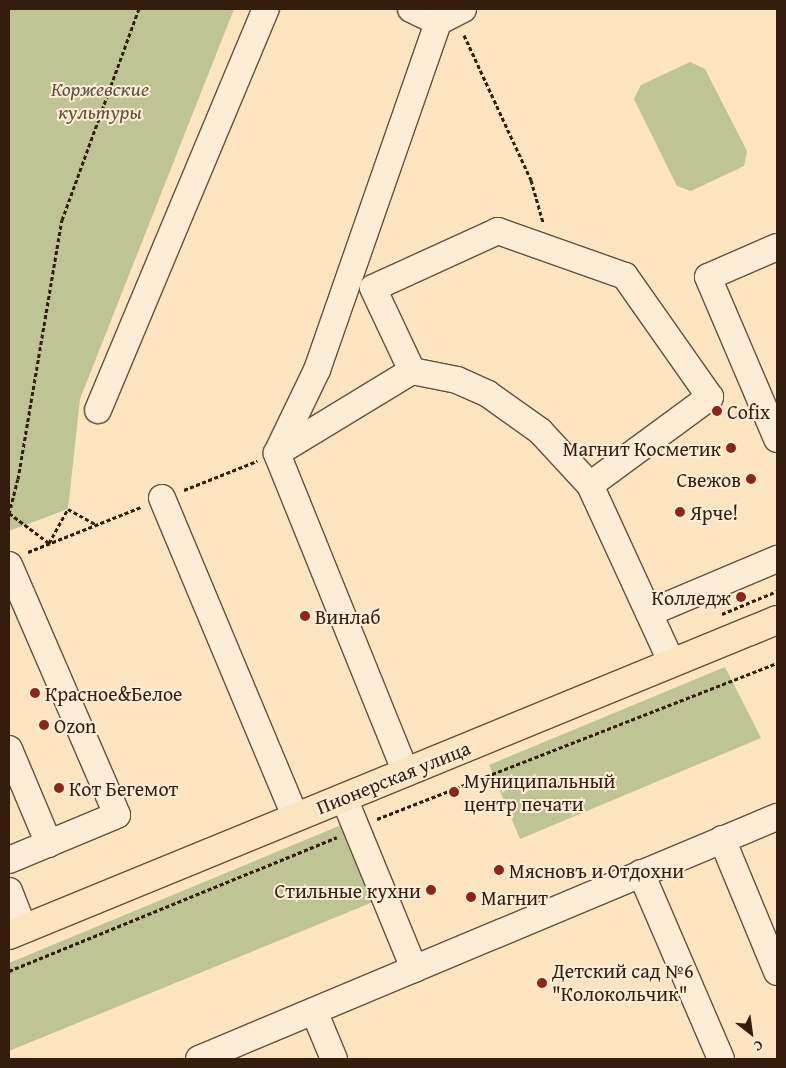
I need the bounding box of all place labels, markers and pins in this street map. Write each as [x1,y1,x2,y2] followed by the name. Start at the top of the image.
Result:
[727,399,770,423] place label: Cofix
[711,405,723,417] marker: Cofix
[563,436,721,460] place label: Магнит Косметик
[725,442,737,454] marker: Магнит Косметик
[676,467,741,491] place label: Свежов
[745,473,757,485] marker: Свежов
[690,500,738,524] place label: Ярче!
[674,506,686,518] marker: Ярче!
[652,585,731,609] place label: Колледж
[735,591,747,603] marker: Колледж
[315,604,381,628] place label: Винлаб
[299,610,311,622] marker: Винлаб
[45,681,182,705] place label: Красное&Белое
[29,687,41,699] marker: Красное&Белое
[54,713,96,737] place label: Ozon
[38,719,50,731] marker: Ozon
[464,768,615,815] place label: Муниципальный центр печати
[69,776,178,800] place label: Кот Бегемот
[53,782,65,794] marker: Кот Бегемот
[448,786,460,798] marker: Муниципальный центр печати
[509,858,684,882] place label: Мясновъ и Отдохни
[493,864,505,876] marker: Мясновъ и Отдохни
[274,878,421,902] place label: Стильные кухни
[425,884,437,896] marker: Стильные кухни
[481,885,548,909] place label: Магнит
[465,891,477,903] marker: Магнит
[552,959,694,1006] place label: Детский сад №6 "Колокольчик"
[536,977,548,989] marker: Детский сад №6 "Колокольчик"

